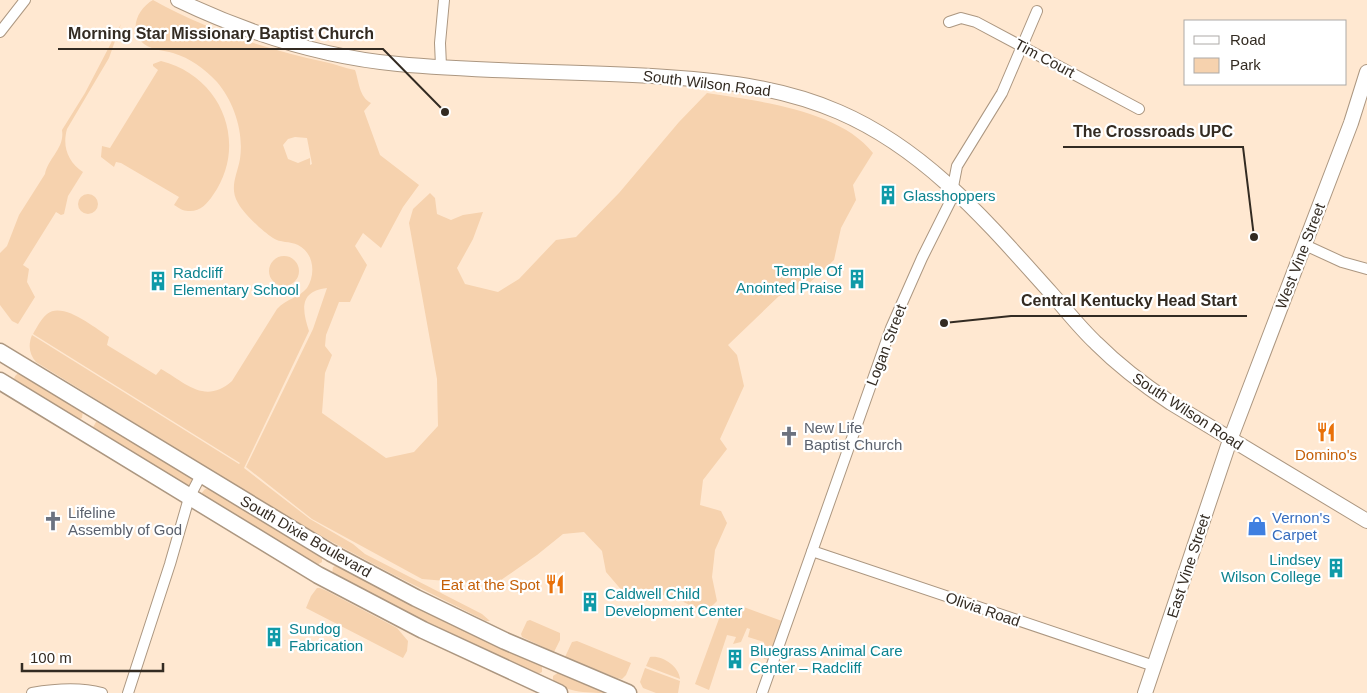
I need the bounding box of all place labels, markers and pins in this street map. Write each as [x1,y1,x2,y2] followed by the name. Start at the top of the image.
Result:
[58,18,383,49] callout: Morning Star Missionary Baptist Church
[1063,116,1243,147] callout: The Crossroads UPC
[877,184,899,206] building icon: Glasshoppers
[903,187,996,204] place label: Glasshoppers
[736,262,843,296] place label: Temple Of Anointed Praise
[173,264,299,298] place label: Radcliff Elementary School
[846,268,868,290] building icon: Temple Of Anointed Praise
[147,270,169,292] building icon: Radcliff Elementary School
[1011,285,1247,316] callout: Central Kentucky Head Start
[804,419,902,453] place label: New Life Baptist Church
[1315,421,1337,443] restaurant icon: Domino's
[778,425,800,447] church icon: New Life Baptist Church
[1295,446,1357,463] place label: Domino's
[68,504,182,538] place label: Lifeline Assembly of God
[1272,509,1330,543] place label: Vernon's Carpet
[42,510,64,532] church icon: Lifeline Assembly of God
[1246,515,1268,537] shop icon: Vernon's Carpet
[1221,551,1321,585] place label: Lindsey Wilson College
[1325,557,1347,579] building icon: Lindsey Wilson College
[544,573,566,595] restaurant icon: Eat at the Spot
[441,576,541,593] place label: Eat at the Spot
[605,585,743,619] place label: Caldwell Child Development Center
[579,591,601,613] building icon: Caldwell Child Development Center
[289,620,363,654] place label: Sundog Fabrication
[263,626,285,648] building icon: Sundog Fabrication
[750,642,903,676] place label: Bluegrass Animal Care Center – Radcliff
[724,648,746,670] building icon: Bluegrass Animal Care Center – Radcliff

